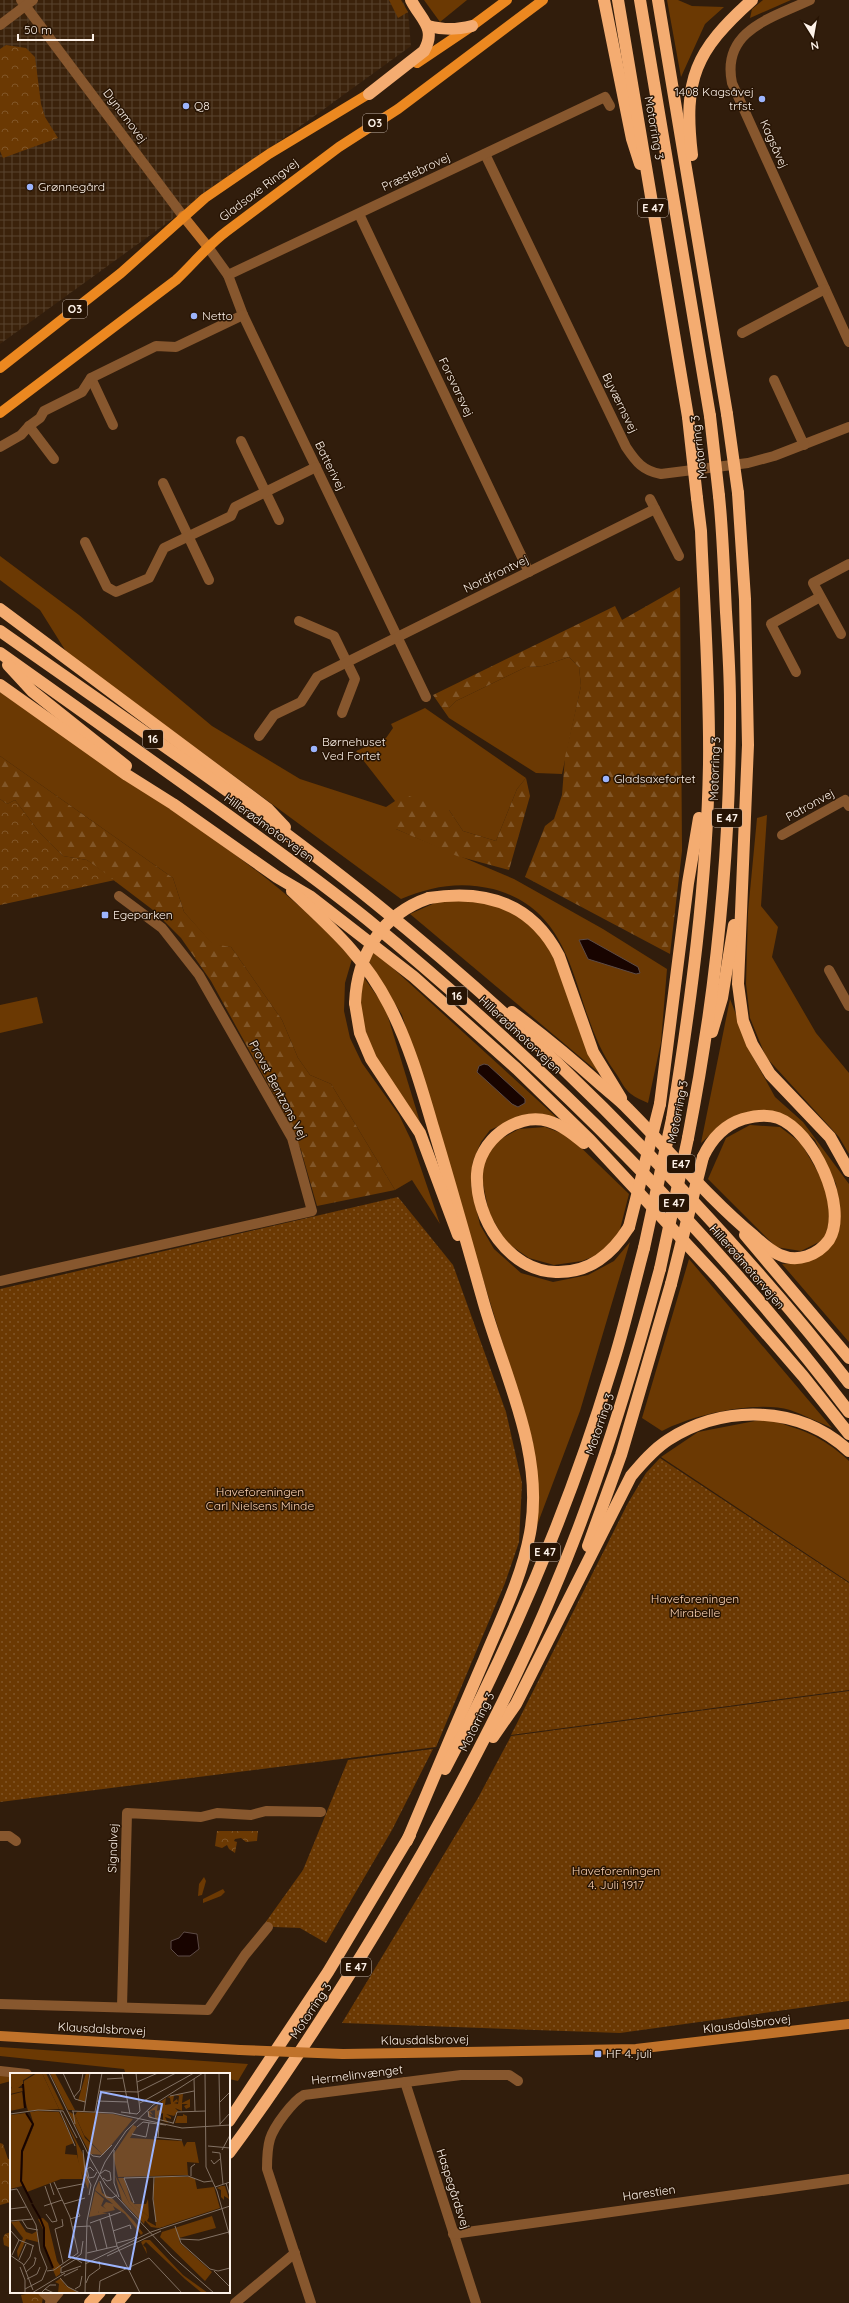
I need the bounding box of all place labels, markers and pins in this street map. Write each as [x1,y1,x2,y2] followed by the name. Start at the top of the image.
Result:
[675,84,754,113] place label: 1408 Kagsåvej trfst.
[757,94,767,104] marker: 1408 Kagsåvej trfst.
[194,98,210,113] place label: Q8
[181,101,191,111] marker: Q8
[38,179,105,194] place label: Grønnegård
[25,182,35,192] marker: Grønnegård
[202,308,233,323] place label: Netto
[189,311,199,321] marker: Netto
[322,734,386,763] place label: Børnehuset Ved Fortet
[309,744,319,754] marker: Børnehuset Ved Fortet
[614,771,696,786] place label: Gladsaxefortet
[601,774,611,784] marker: Gladsaxefortet
[113,907,173,922] place label: Egeparken
[100,910,110,920] marker: Egeparken
[606,2046,652,2061] place label: HF 4. juli
[593,2049,603,2059] marker: HF 4. juli

